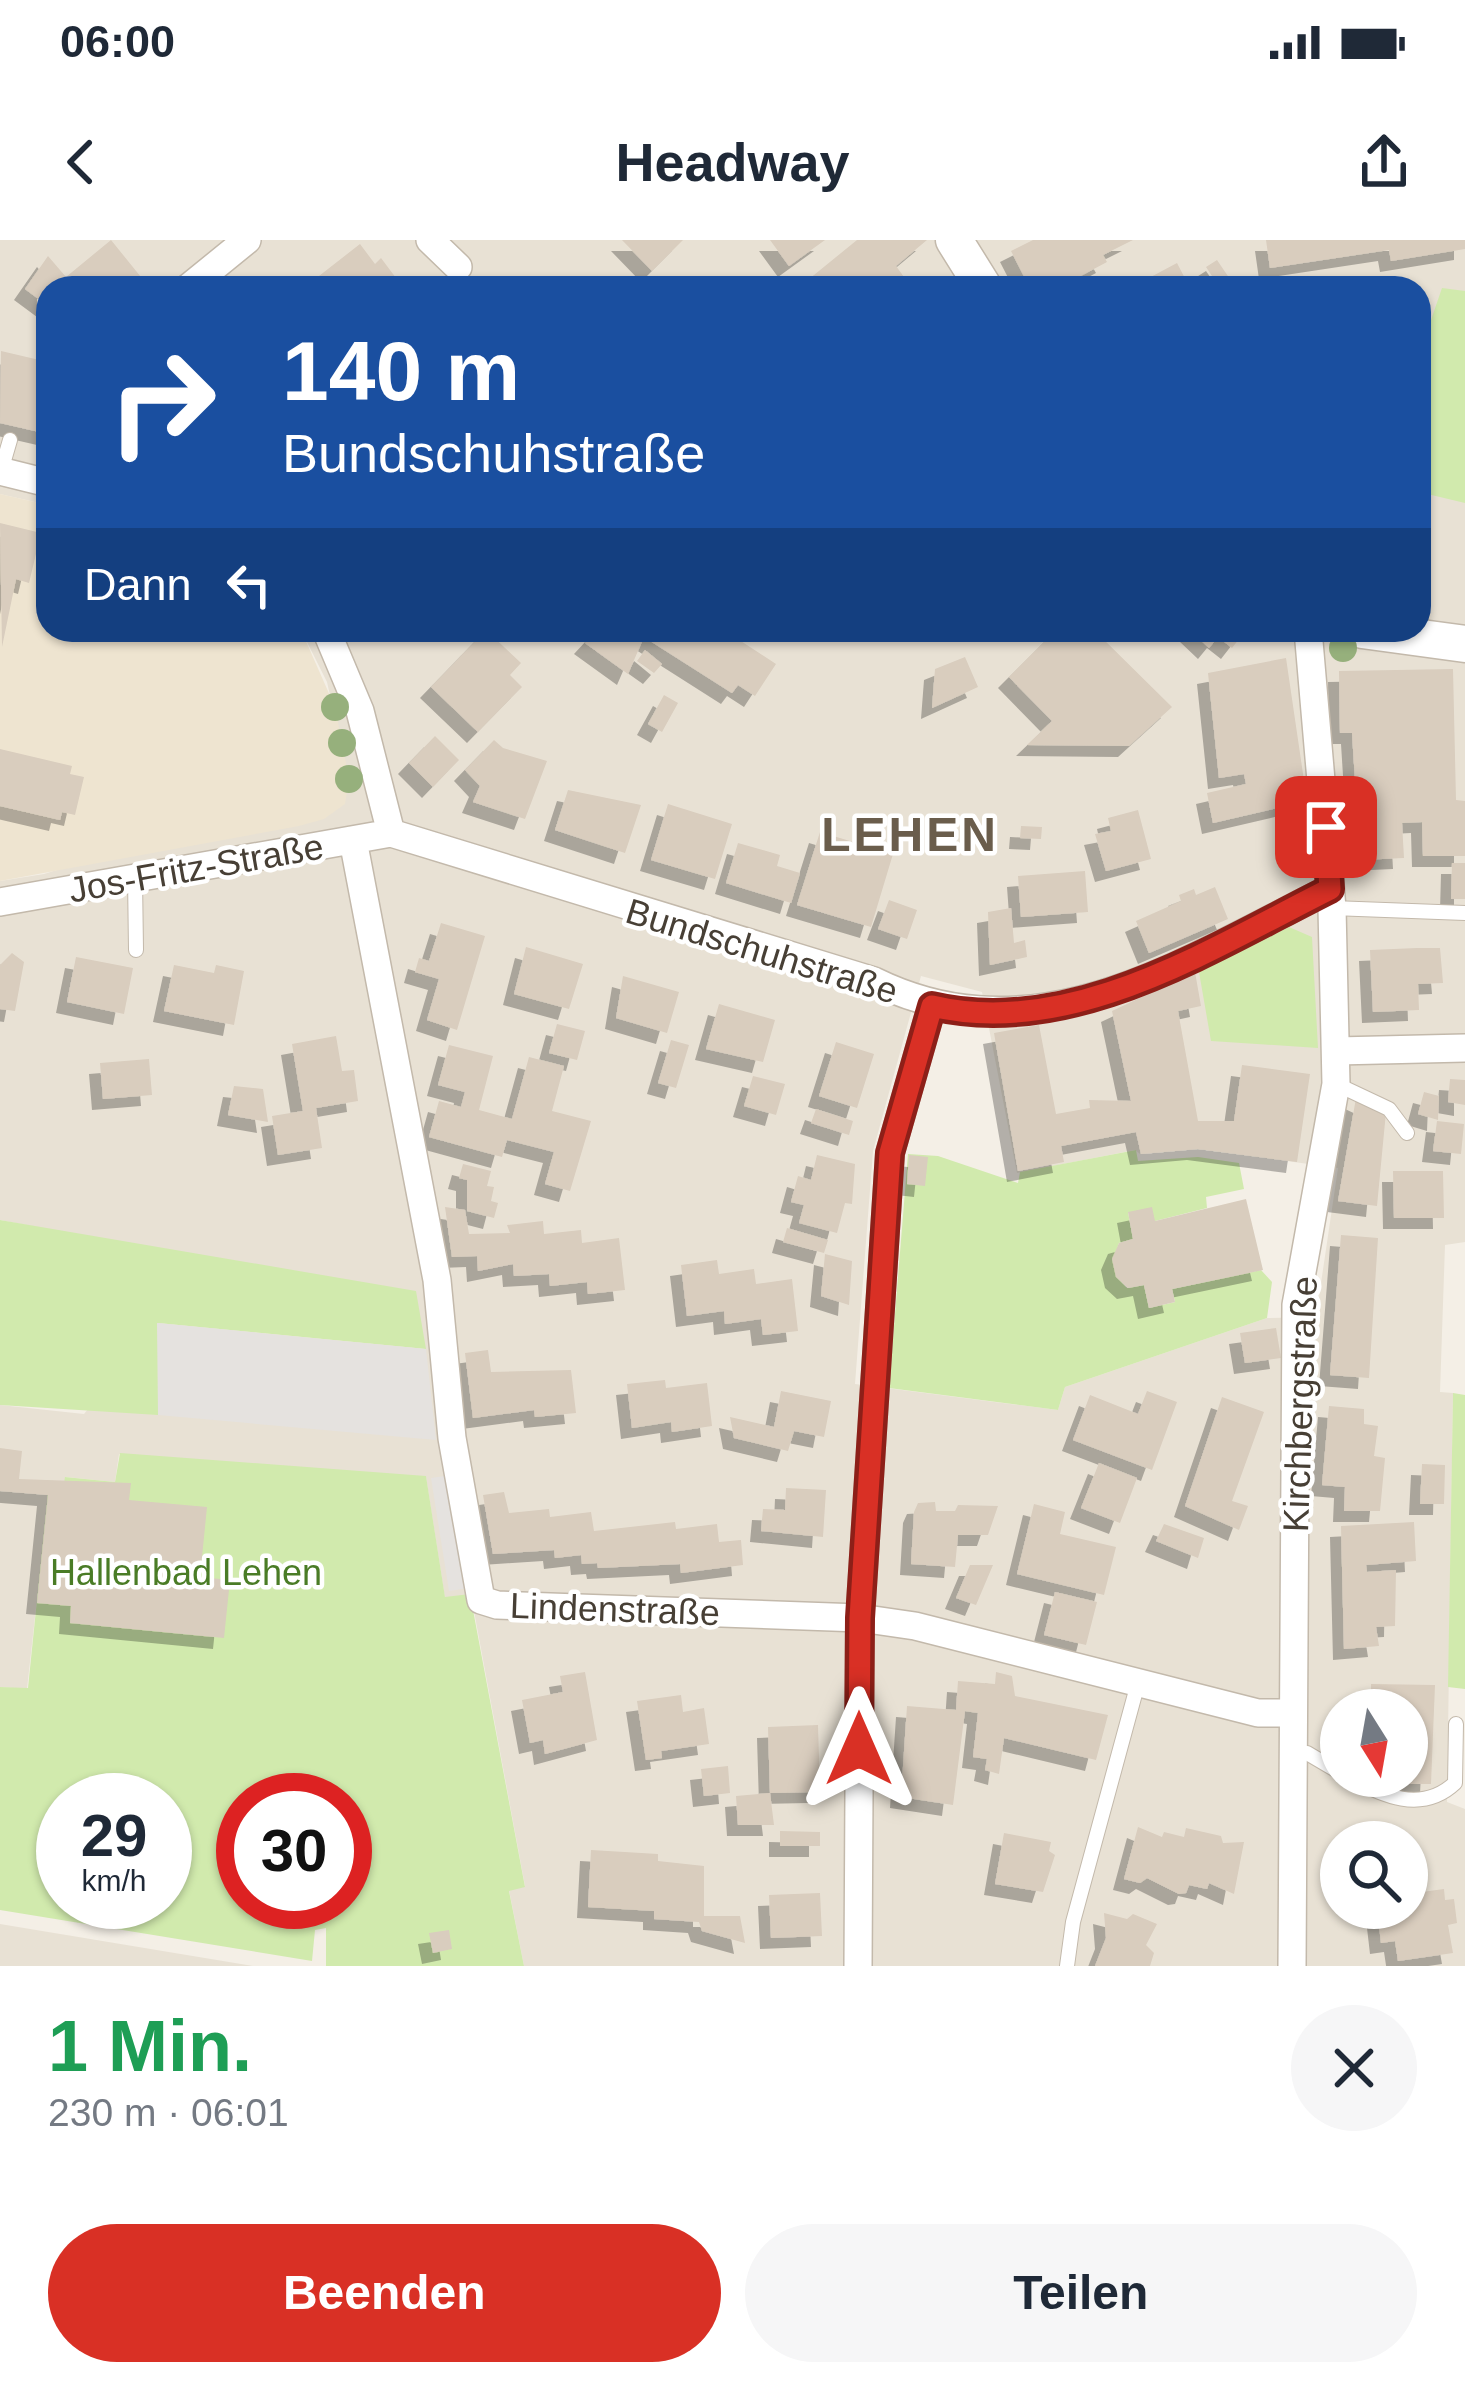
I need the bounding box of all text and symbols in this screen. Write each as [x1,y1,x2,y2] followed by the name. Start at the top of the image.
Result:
[60,16,175,67] text: 06:00
[48,129,114,195] icon: back
[1351,129,1417,195] icon: share
[615,132,850,192] text: Headway
[84,324,240,480] icon: right
[282,324,520,418] text: 140 m
[282,423,705,483] text: Bundschuhstraße
[216,552,282,618] icon: left
[84,559,192,610] text: Dann
[1275,776,1377,878] pin
[1293,794,1359,860] icon: arrive
[821,808,999,861] district label: LEHEN
[65,825,327,911] street label: Jos-Fritz-Straße
[621,890,903,1012] street label: Bundschuhstraße
[1275,1275,1325,1533] street label: Kirchbergstraße
[50,1552,322,1593] park label: Hallenbad Lehen
[509,1585,721,1633] street label: Lindenstraße
[796,1686,922,1812] position arrow
[1320,1689,1428,1797] north arrow
[1320,1689,1428,1929] map controls
[216,1773,372,1929] speed limit sign: 30
[81,1802,147,1869] text: 29
[1320,1821,1428,1929] button: search
[81,1864,147,1897] text: km/h
[1291,2005,1417,2131] button: close
[48,2006,252,2086] text: 1 Min.
[48,2091,289,2134] text: 230 m · 06:01
[48,2224,721,2362] button: Beenden
[745,2224,1417,2362] button: Teilen

